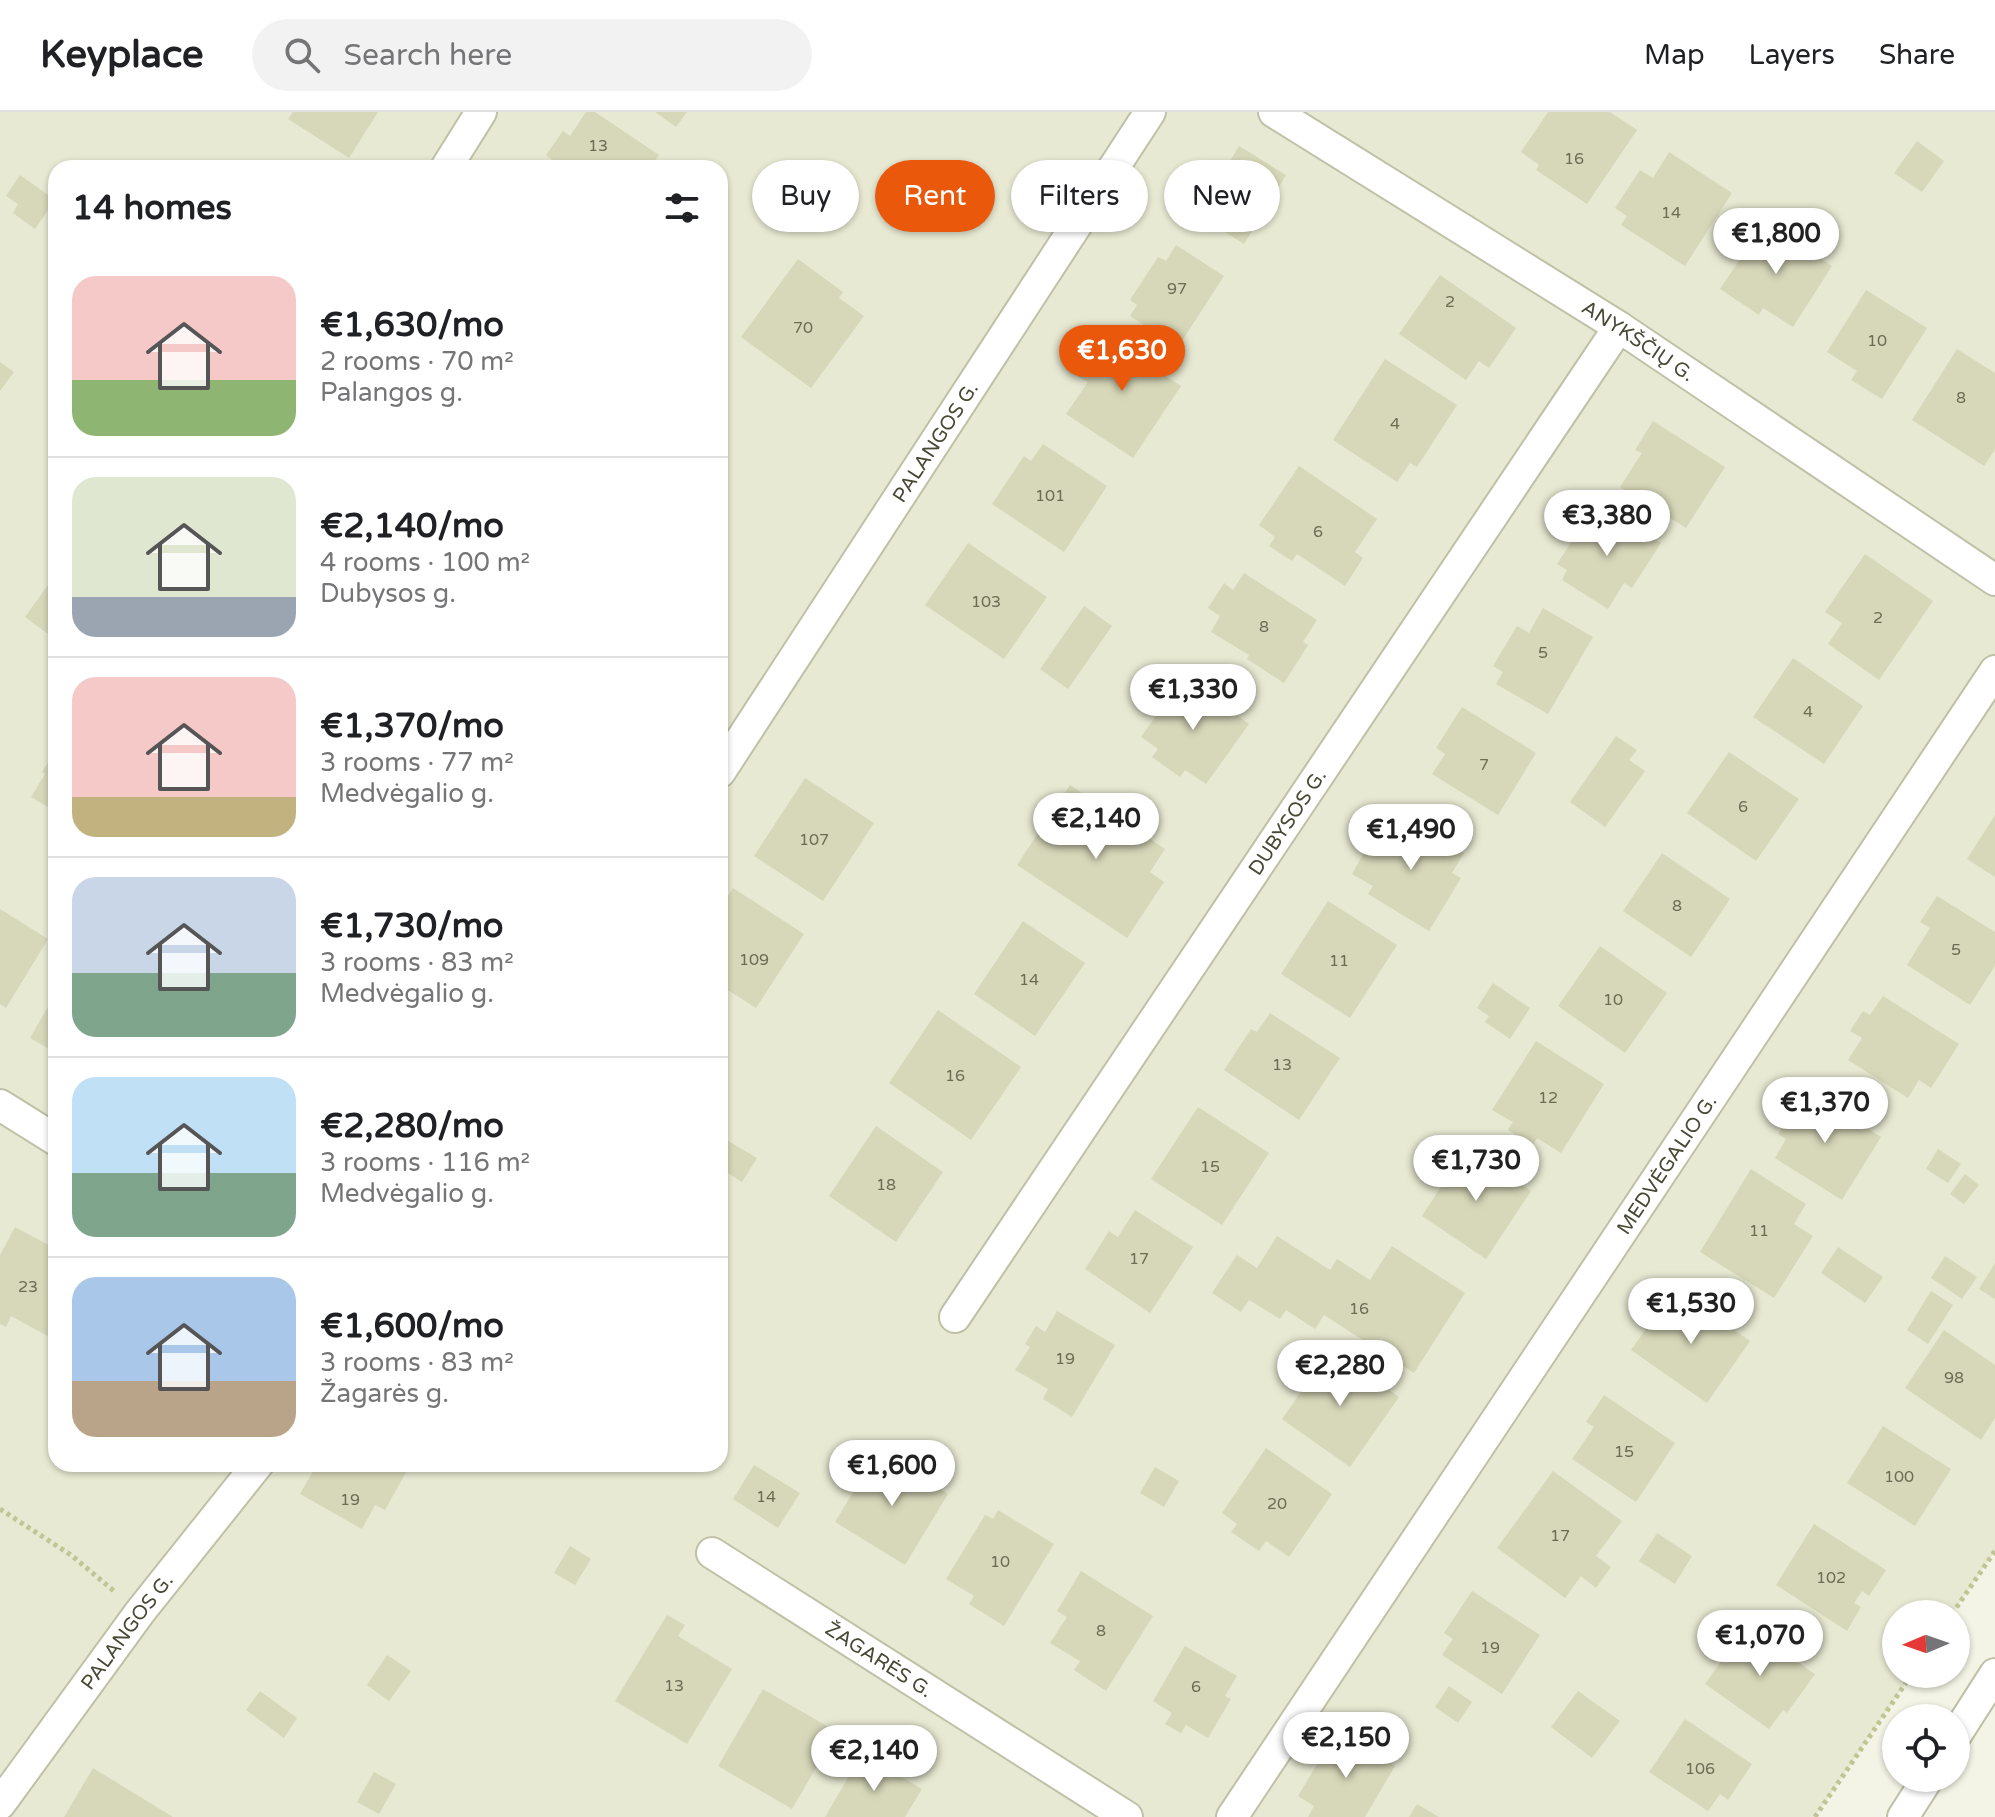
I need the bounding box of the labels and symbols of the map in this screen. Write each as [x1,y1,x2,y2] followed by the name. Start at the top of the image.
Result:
[588,136,608,156] house number: 13
[1564,149,1584,169] house number: 16
[1661,203,1681,223] house number: 14
[1711,208,1841,276] pin: €1,800
[1167,279,1187,299] house number: 97
[1445,292,1455,312] house number: 2
[1577,296,1698,387] street label: ANYKŠČIŲ G.
[793,318,813,338] house number: 70
[1057,325,1187,393] pin: €1,630
[1867,331,1887,351] house number: 10
[888,378,984,507] street label: PALANGOS G.
[1956,388,1966,408] house number: 8
[1390,414,1400,434] house number: 4
[1035,486,1065,506] house number: 101
[1542,490,1672,558] pin: €3,380
[1313,522,1323,542] house number: 6
[971,592,1001,612] house number: 103
[1873,608,1883,628] house number: 2
[1259,617,1269,637] house number: 8
[1538,643,1548,663] house number: 5
[1128,664,1258,732] pin: €1,330
[1803,702,1813,722] house number: 4
[1479,755,1489,775] house number: 7
[1244,765,1332,880] street label: DUBYSOS G.
[1031,793,1161,861] pin: €2,140
[1738,797,1748,817] house number: 6
[1346,804,1476,872] pin: €1,490
[799,830,829,850] house number: 107
[1672,896,1682,916] house number: 8
[1951,940,1961,960] house number: 5
[739,950,769,970] house number: 109
[1329,951,1349,971] house number: 11
[1019,970,1039,990] house number: 14
[1603,990,1623,1010] house number: 10
[1272,1055,1292,1075] house number: 13
[945,1066,965,1086] house number: 16
[1760,1077,1890,1145] pin: €1,370
[1538,1088,1558,1108] house number: 12
[1612,1091,1722,1239] street label: MEDVĖGALIO G.
[1411,1135,1541,1203] pin: €1,730
[1200,1157,1220,1177] house number: 15
[876,1175,896,1195] house number: 18
[1749,1221,1769,1241] house number: 11
[1129,1249,1149,1269] house number: 17
[18,1277,38,1297] house number: 23
[1626,1278,1756,1346] pin: €1,530
[1349,1299,1369,1319] house number: 16
[1275,1340,1405,1408] pin: €2,280
[1055,1349,1075,1369] house number: 19
[1944,1368,1964,1388] house number: 98
[827,1440,957,1508] pin: €1,600
[1614,1442,1634,1462] house number: 15
[1884,1467,1914,1487] house number: 100
[756,1487,776,1507] house number: 14
[340,1490,360,1510] house number: 19
[1267,1494,1287,1514] house number: 20
[1550,1526,1570,1546] house number: 17
[990,1552,1010,1572] house number: 10
[1816,1568,1846,1588] house number: 102
[76,1569,179,1695] street label: PALANGOS G.
[1882,1600,1970,1688] north arrow
[1695,1610,1825,1678] pin: €1,070
[820,1616,937,1703] street label: ŽAGARĖS G.
[1096,1621,1106,1641] house number: 8
[1480,1638,1500,1658] house number: 19
[664,1676,684,1696] house number: 13
[1191,1677,1201,1697] house number: 6
[1281,1712,1411,1780] pin: €2,150
[809,1725,939,1793] pin: €2,140
[1685,1759,1715,1779] house number: 106

